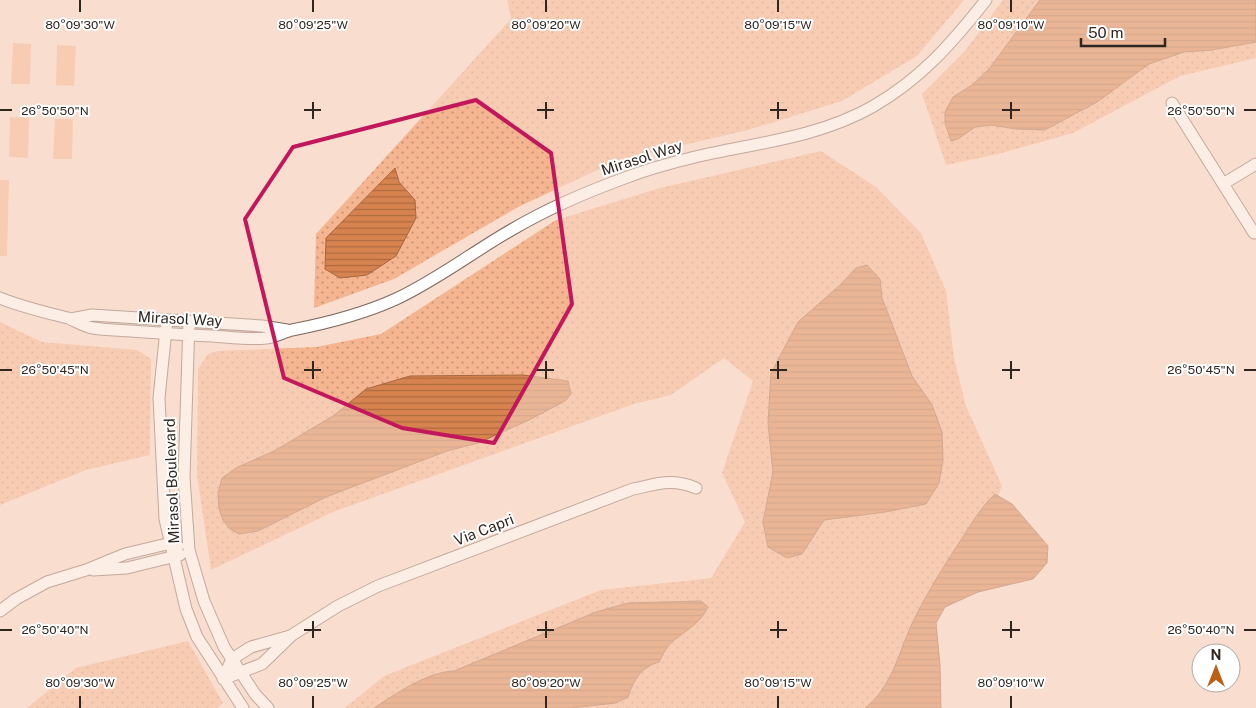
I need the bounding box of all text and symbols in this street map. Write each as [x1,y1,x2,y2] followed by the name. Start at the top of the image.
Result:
[1081,15,1165,47] scale bar
[45,18,115,32] text: 80°09'30"W
[278,18,348,32] text: 80°09'25"W
[511,18,581,32] text: 80°09'20"W
[744,18,812,32] text: 80°09'15"W
[977,18,1045,32] text: 80°09'10"W
[1088,24,1123,41] text: 50 m
[21,104,89,118] text: 26°50'50"N
[1167,104,1235,118] text: 26°50'50"N
[599,136,685,179] street label: Mirasol Way
[137,308,223,329] street label: Mirasol Way
[21,363,89,377] text: 26°50'45"N
[1167,363,1235,377] text: 26°50'45"N
[161,418,182,544] street label: Mirasol Boulevard
[451,510,516,549] street label: Via Capri
[21,623,89,637] text: 26°50'40"N
[1167,623,1235,637] text: 26°50'40"N
[1191,643,1241,693] north arrow
[1211,647,1221,663] text: N
[45,676,115,690] text: 80°09'30"W
[278,676,348,690] text: 80°09'25"W
[511,676,581,690] text: 80°09'20"W
[744,676,812,690] text: 80°09'15"W
[977,676,1045,690] text: 80°09'10"W

